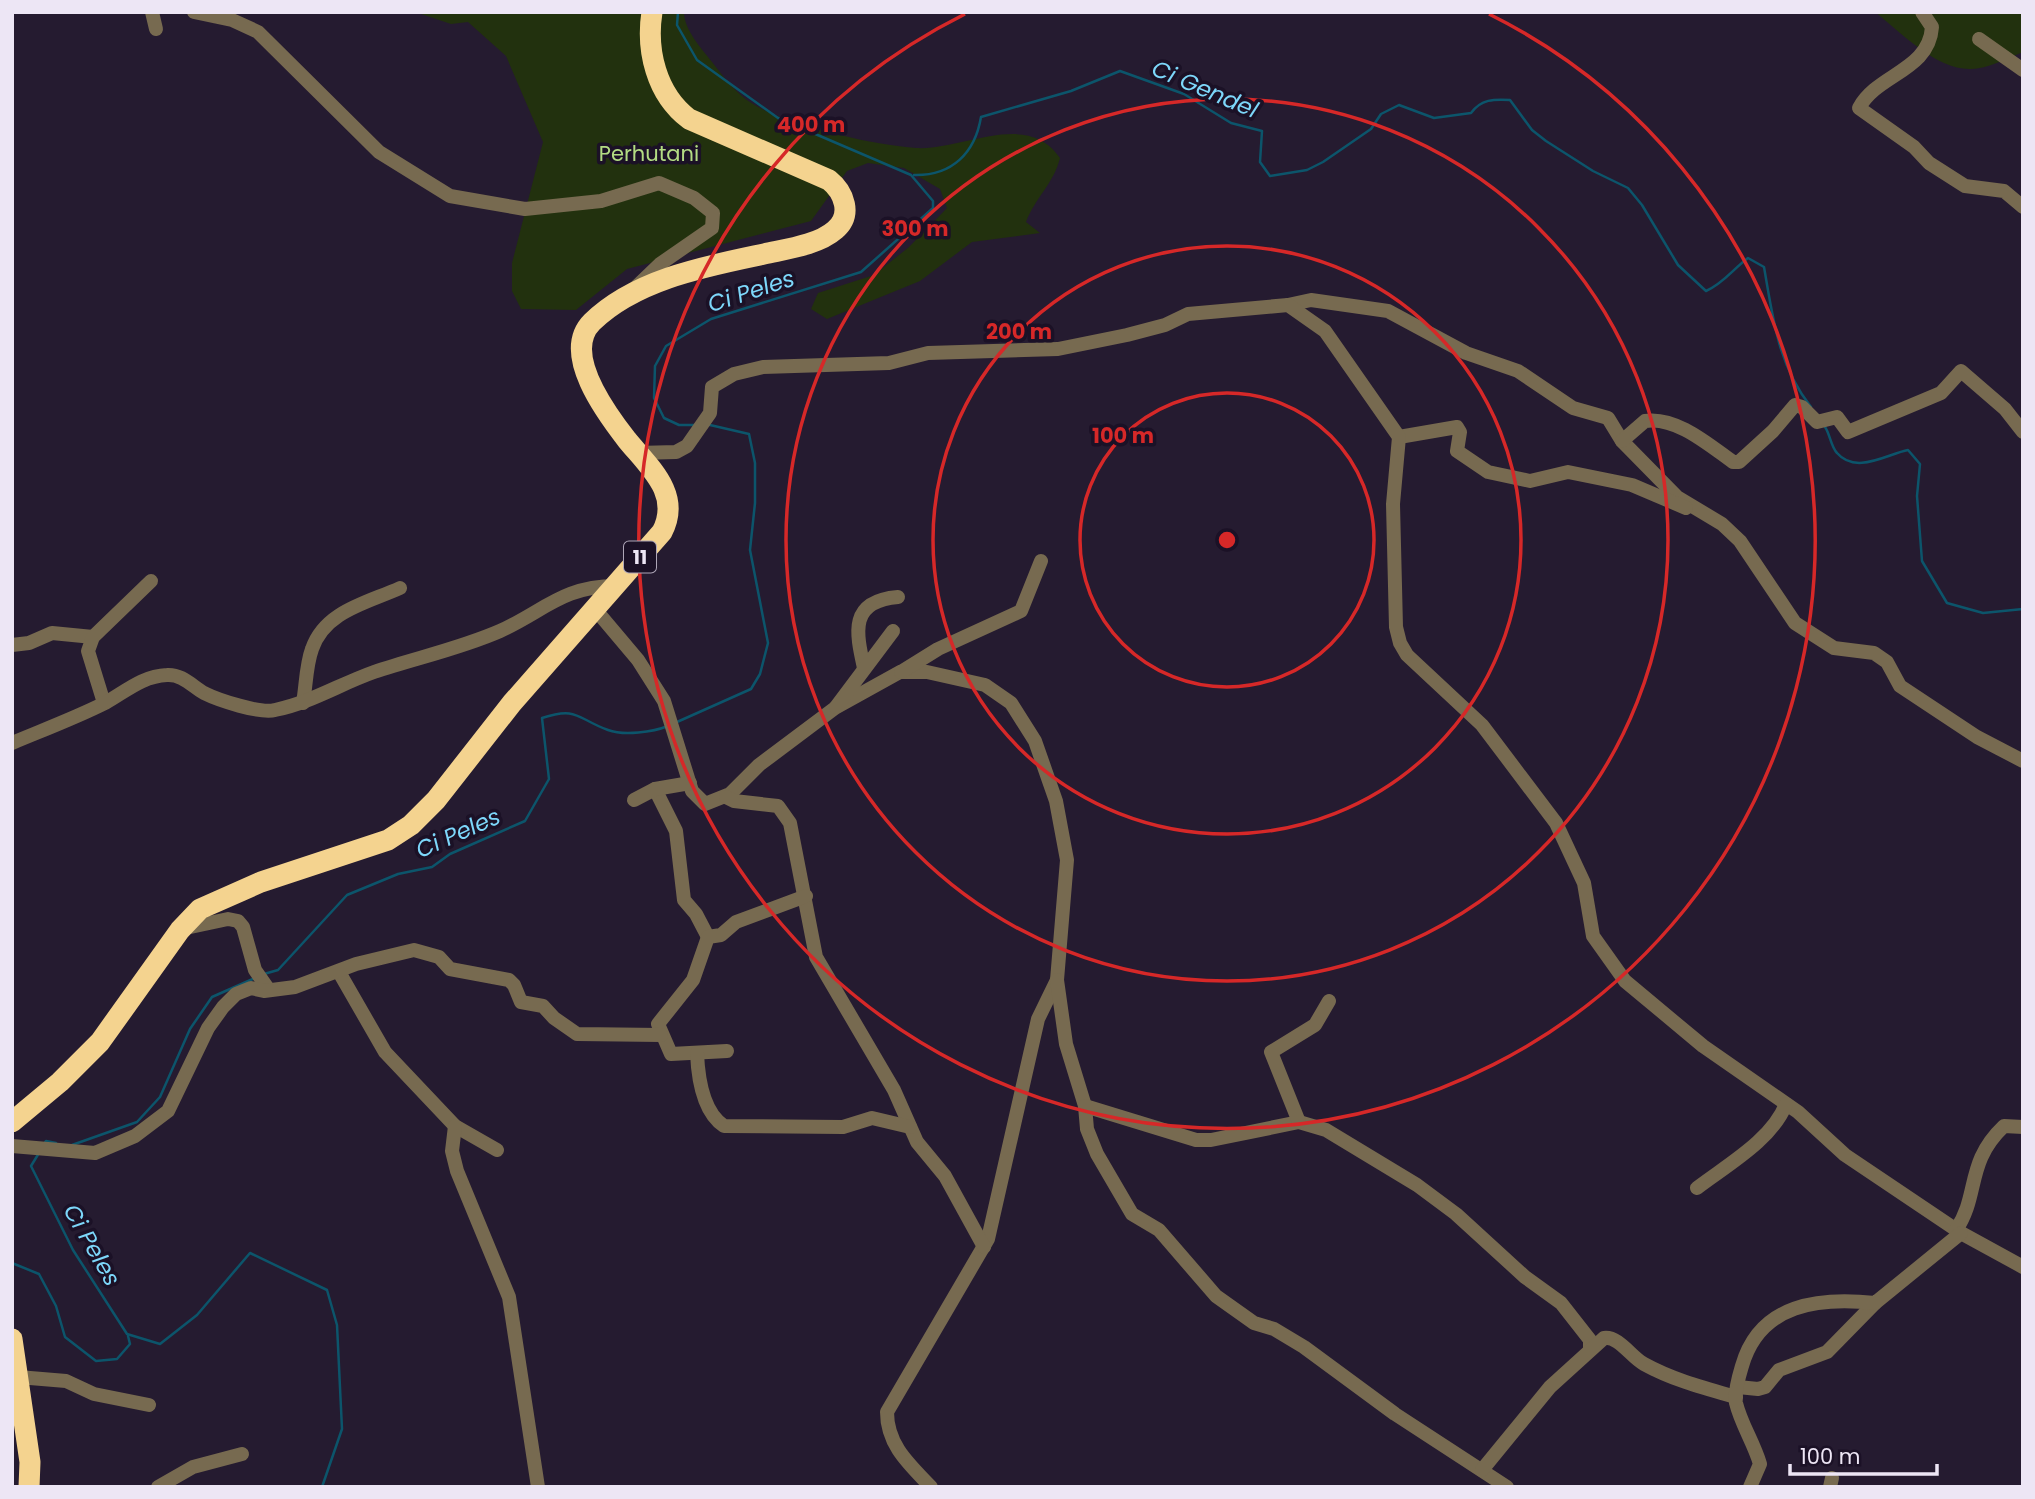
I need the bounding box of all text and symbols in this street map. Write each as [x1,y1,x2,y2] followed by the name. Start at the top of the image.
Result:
[1147,52,1263,126] water label: Ci Gendel
[777,110,845,139] text: 400 m
[599,139,699,168] park label: Perhutani
[882,214,948,243] text: 300 m
[703,262,799,320] water label: Ci Peles
[986,317,1052,346] text: 200 m
[1092,421,1154,450] text: 100 m
[1215,528,1239,552] centre of rings
[624,542,656,572] road number: 11
[410,800,506,866] water label: Ci Peles
[56,1198,128,1292] water label: Ci Peles
[1790,1432,1937,1476] scale bar
[1800,1442,1860,1471] text: 100 m

